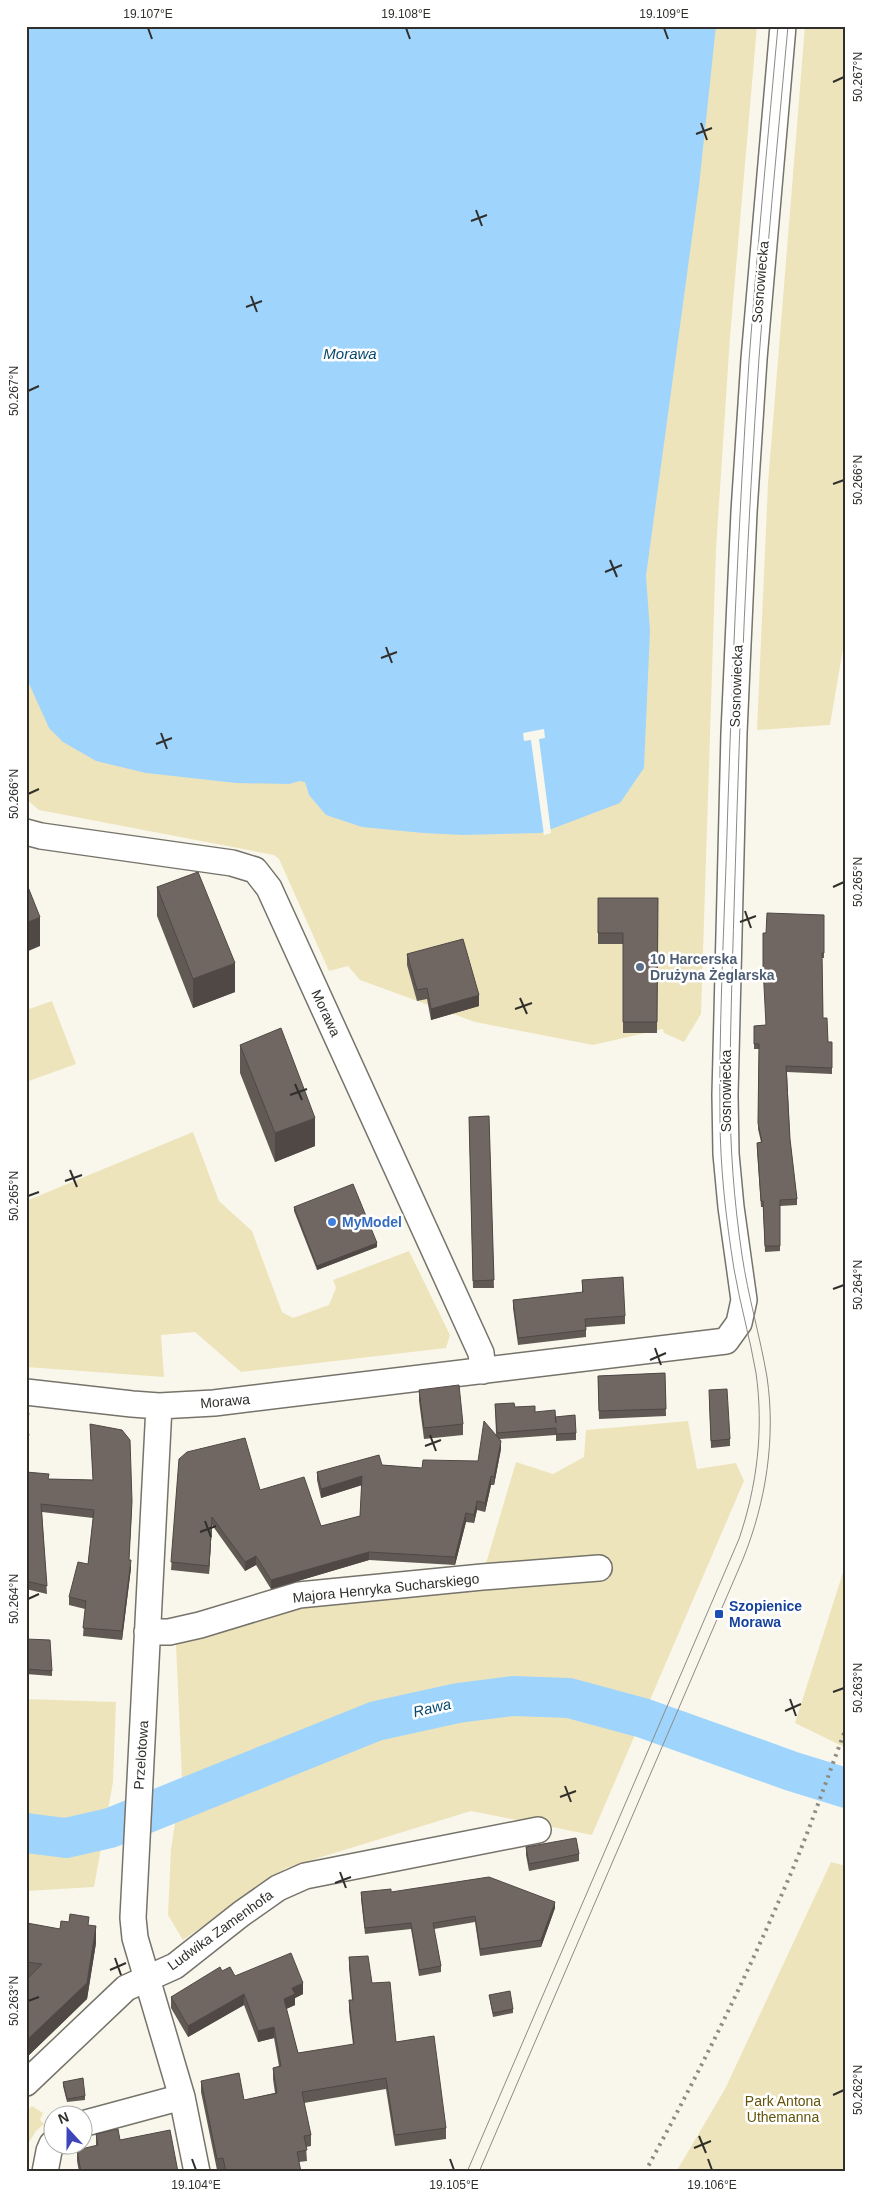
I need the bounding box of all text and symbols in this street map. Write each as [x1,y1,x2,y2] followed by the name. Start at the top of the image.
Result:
[123,7,173,21] text: 19.107°E
[381,7,431,21] text: 19.108°E
[639,7,689,21] text: 19.109°E
[851,52,865,102] text: 50.267°N
[748,240,772,324] street label: Sosnowiecka
[323,345,377,362] water label: Morawa
[7,366,21,416] text: 50.267°N
[851,455,865,505] text: 50.266°N
[727,644,745,728] street label: Sosnowiecka
[7,769,21,819] text: 50.266°N
[851,857,865,907] text: 50.265°N
[650,951,775,983] place label: 10 Harcerska Drużyna Żeglarska
[634,961,646,973] marker: 10 Harcerska Drużyna Żeglarska
[308,987,344,1039] street label: Morawa
[718,1050,734,1132] street label: Sosnowiecka
[7,1171,21,1221] text: 50.265°N
[342,1214,402,1230] place label: MyModel
[326,1216,338,1228] marker: MyModel
[851,1260,865,1310] text: 50.264°N
[199,1391,251,1411] street label: Morawa
[292,1570,480,1606] street label: Majora Henryka Sucharskiego
[7,1574,21,1624] text: 50.264°N
[729,1598,802,1630] place label: Szopienice Morawa
[713,1608,725,1620] marker: Szopienice Morawa
[851,1663,865,1713] text: 50.263°N
[411,1695,452,1720] water label: Rawa
[131,1720,151,1790] street label: Przelotowa
[164,1886,276,1974] street label: Ludwika Zamenhofa
[7,1976,21,2026] text: 50.263°N
[851,2065,865,2115] text: 50.262°N
[745,2093,821,2125] park label: Park Antona Uthemanna
[42,2106,92,2156] north arrow
[56,2109,71,2127] text: N
[171,2178,221,2192] text: 19.104°E
[429,2178,479,2192] text: 19.105°E
[687,2178,737,2192] text: 19.106°E

